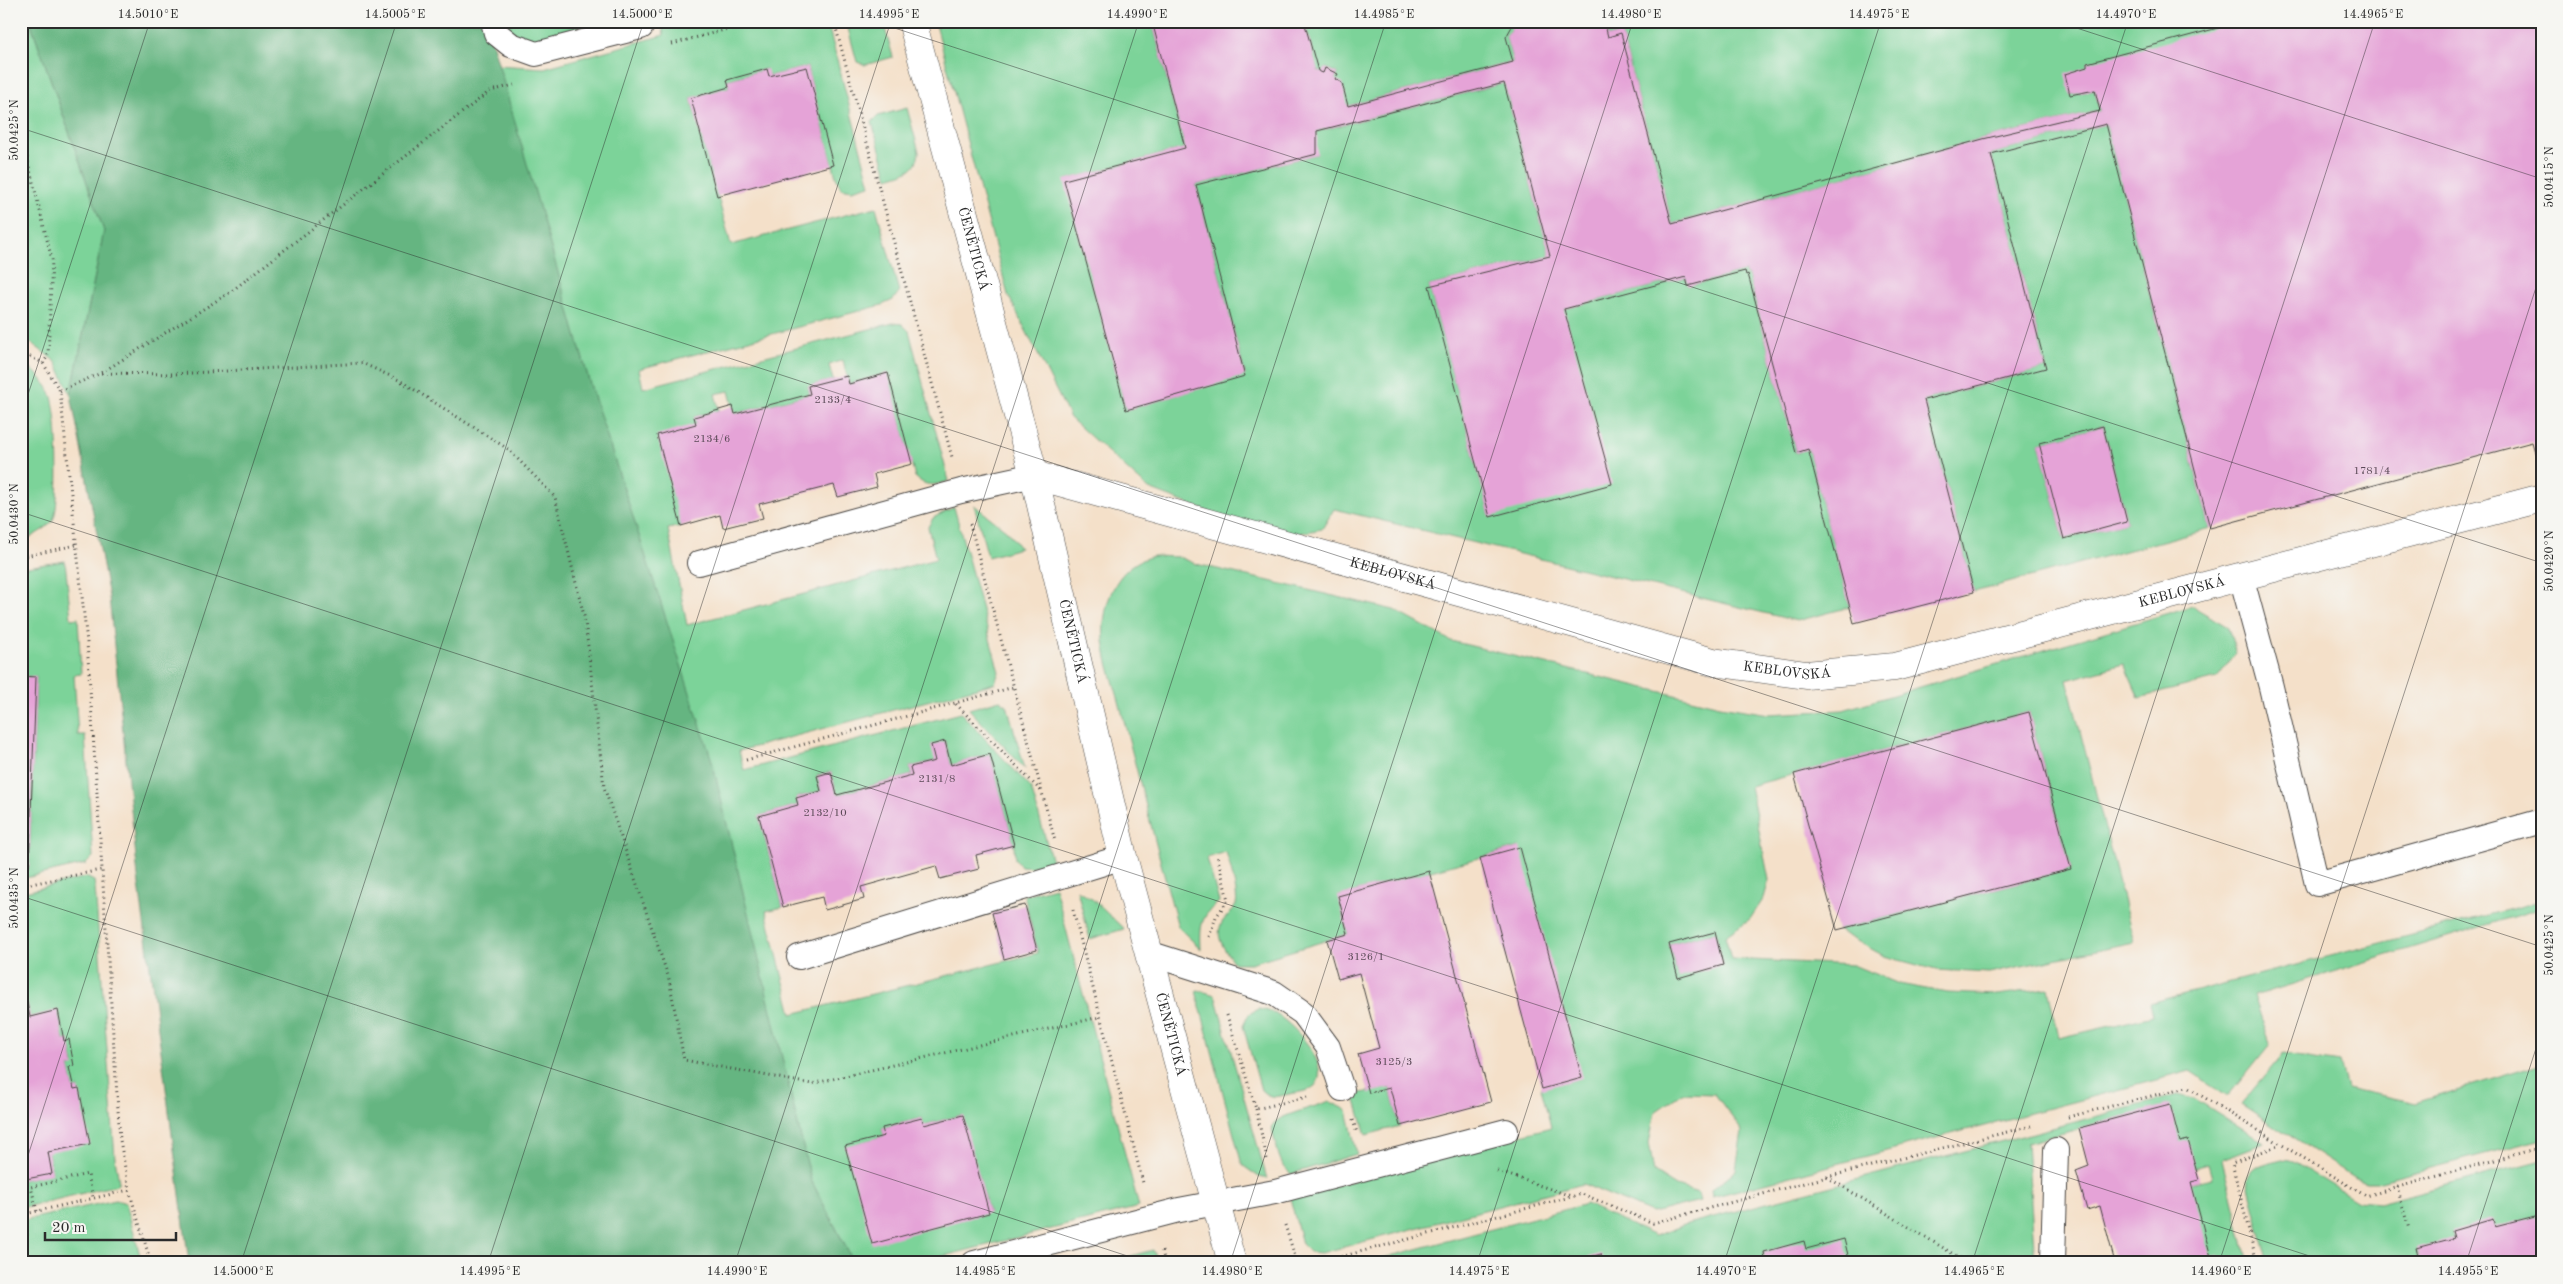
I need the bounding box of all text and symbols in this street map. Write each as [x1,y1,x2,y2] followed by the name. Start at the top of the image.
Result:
[118,8,178,21] text: 14.5010°E
[365,8,425,21] text: 14.5005°E
[612,8,672,21] text: 14.5000°E
[859,8,919,21] text: 14.4995°E
[1354,8,1414,21] text: 14.4985°E
[1849,8,1909,21] text: 14.4975°E
[2343,8,2403,21] text: 14.4965°E
[1107,9,1167,21] text: 14.4990°E
[1601,9,1661,21] text: 14.4980°E
[2096,9,2156,21] text: 14.4970°E
[8,99,21,161] text: 50.0425°N
[2543,146,2556,208] text: 50.0415°N
[955,205,994,292] street label: ČENĚTICKÁ
[815,395,851,406] house number: 2133/4
[694,434,730,445] house number: 2134/6
[2354,466,2390,477] house number: 1781/4
[8,483,21,545] text: 50.0430°N
[2543,530,2556,592] text: 50.0420°N
[1348,555,1438,592] street label: KEBLOVSKÁ
[2137,571,2227,610] street label: KEBLOVSKÁ
[1056,597,1092,685] street label: ČENĚTICKÁ
[1742,659,1832,682] street label: KEBLOVSKÁ
[919,774,955,785] house number: 2131/8
[803,808,847,819] house number: 2132/10
[8,867,21,929] text: 50.0435°N
[2543,914,2556,976] text: 50.0425°N
[1348,952,1384,963] house number: 3126/1
[1153,990,1191,1078] street label: ČENĚTICKÁ
[1376,1057,1412,1068] house number: 3125/3
[45,1209,176,1241] scale bar
[52,1221,86,1236] text: 20 m
[213,1265,273,1278] text: 14.5000°E
[460,1265,520,1278] text: 14.4995°E
[955,1265,1015,1278] text: 14.4985°E
[1449,1265,1509,1278] text: 14.4975°E
[1944,1265,2004,1278] text: 14.4965°E
[2438,1265,2498,1278] text: 14.4955°E
[707,1266,767,1278] text: 14.4990°E
[1202,1266,1262,1278] text: 14.4980°E
[1696,1266,1756,1278] text: 14.4970°E
[2191,1266,2251,1278] text: 14.4960°E

